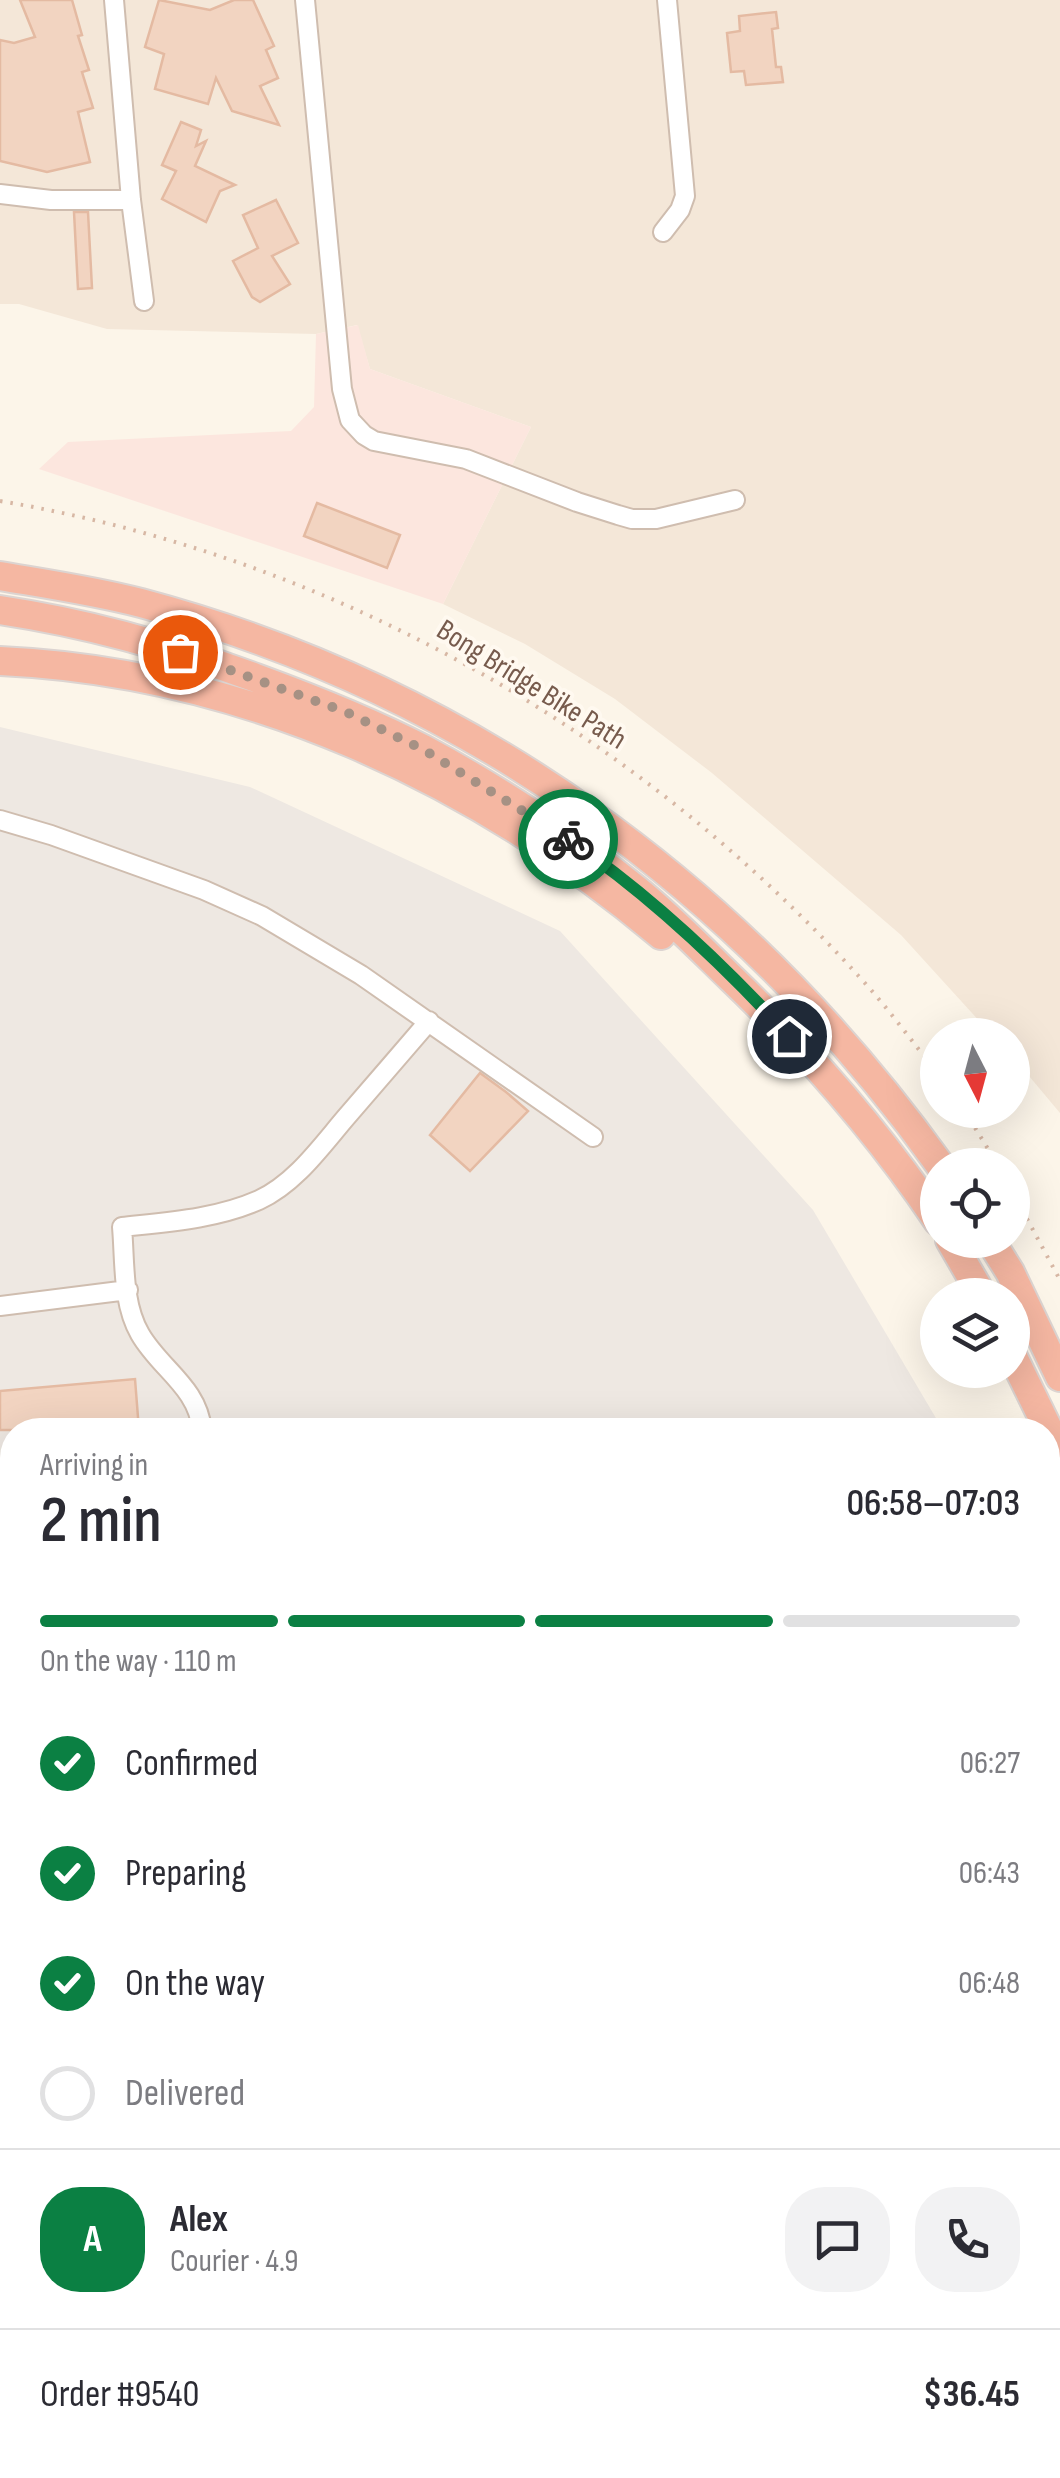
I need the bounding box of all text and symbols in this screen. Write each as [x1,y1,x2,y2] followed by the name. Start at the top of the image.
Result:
[138,610,223,695] pin
[430,612,633,758] street label: Bong Bridge Bike Path
[153,625,208,680] icon: bag
[518,789,618,889] courier
[541,812,596,867] icon: bike
[747,994,832,1079] pin
[762,1009,817,1064] icon: home
[920,1018,1030,1128] north arrow
[920,1018,1030,1388] map controls
[920,1148,1030,1258] button: locate
[920,1278,1030,1388] button: layers
[40,1446,148,1485] text: Arriving in
[846,1481,1020,1526] text: 06:58–07:03
[40,1483,162,1561] text: 2 min
[40,1642,237,1681] text: On the way · 110 m
[40,1736,95,1791] icon: check
[125,1741,258,1786] text: Confirmed
[960,1744,1020,1783] text: 06:27
[40,1846,95,1901] icon: check
[125,1851,246,1896] text: Preparing
[959,1854,1020,1893] text: 06:43
[40,1956,95,2011] icon: check
[125,1961,265,2006] text: On the way
[958,1964,1020,2003] text: 06:48
[125,2071,245,2116] text: Delivered
[785,2187,890,2292] button: chat
[915,2187,1020,2292] button: phone
[170,2197,228,2242] text: Alex
[83,2217,102,2262] text: A
[170,2242,298,2281] text: Courier · 4.9
[40,2372,199,2417] text: Order #9540
[923,2372,1020,2417] text: $36.45

